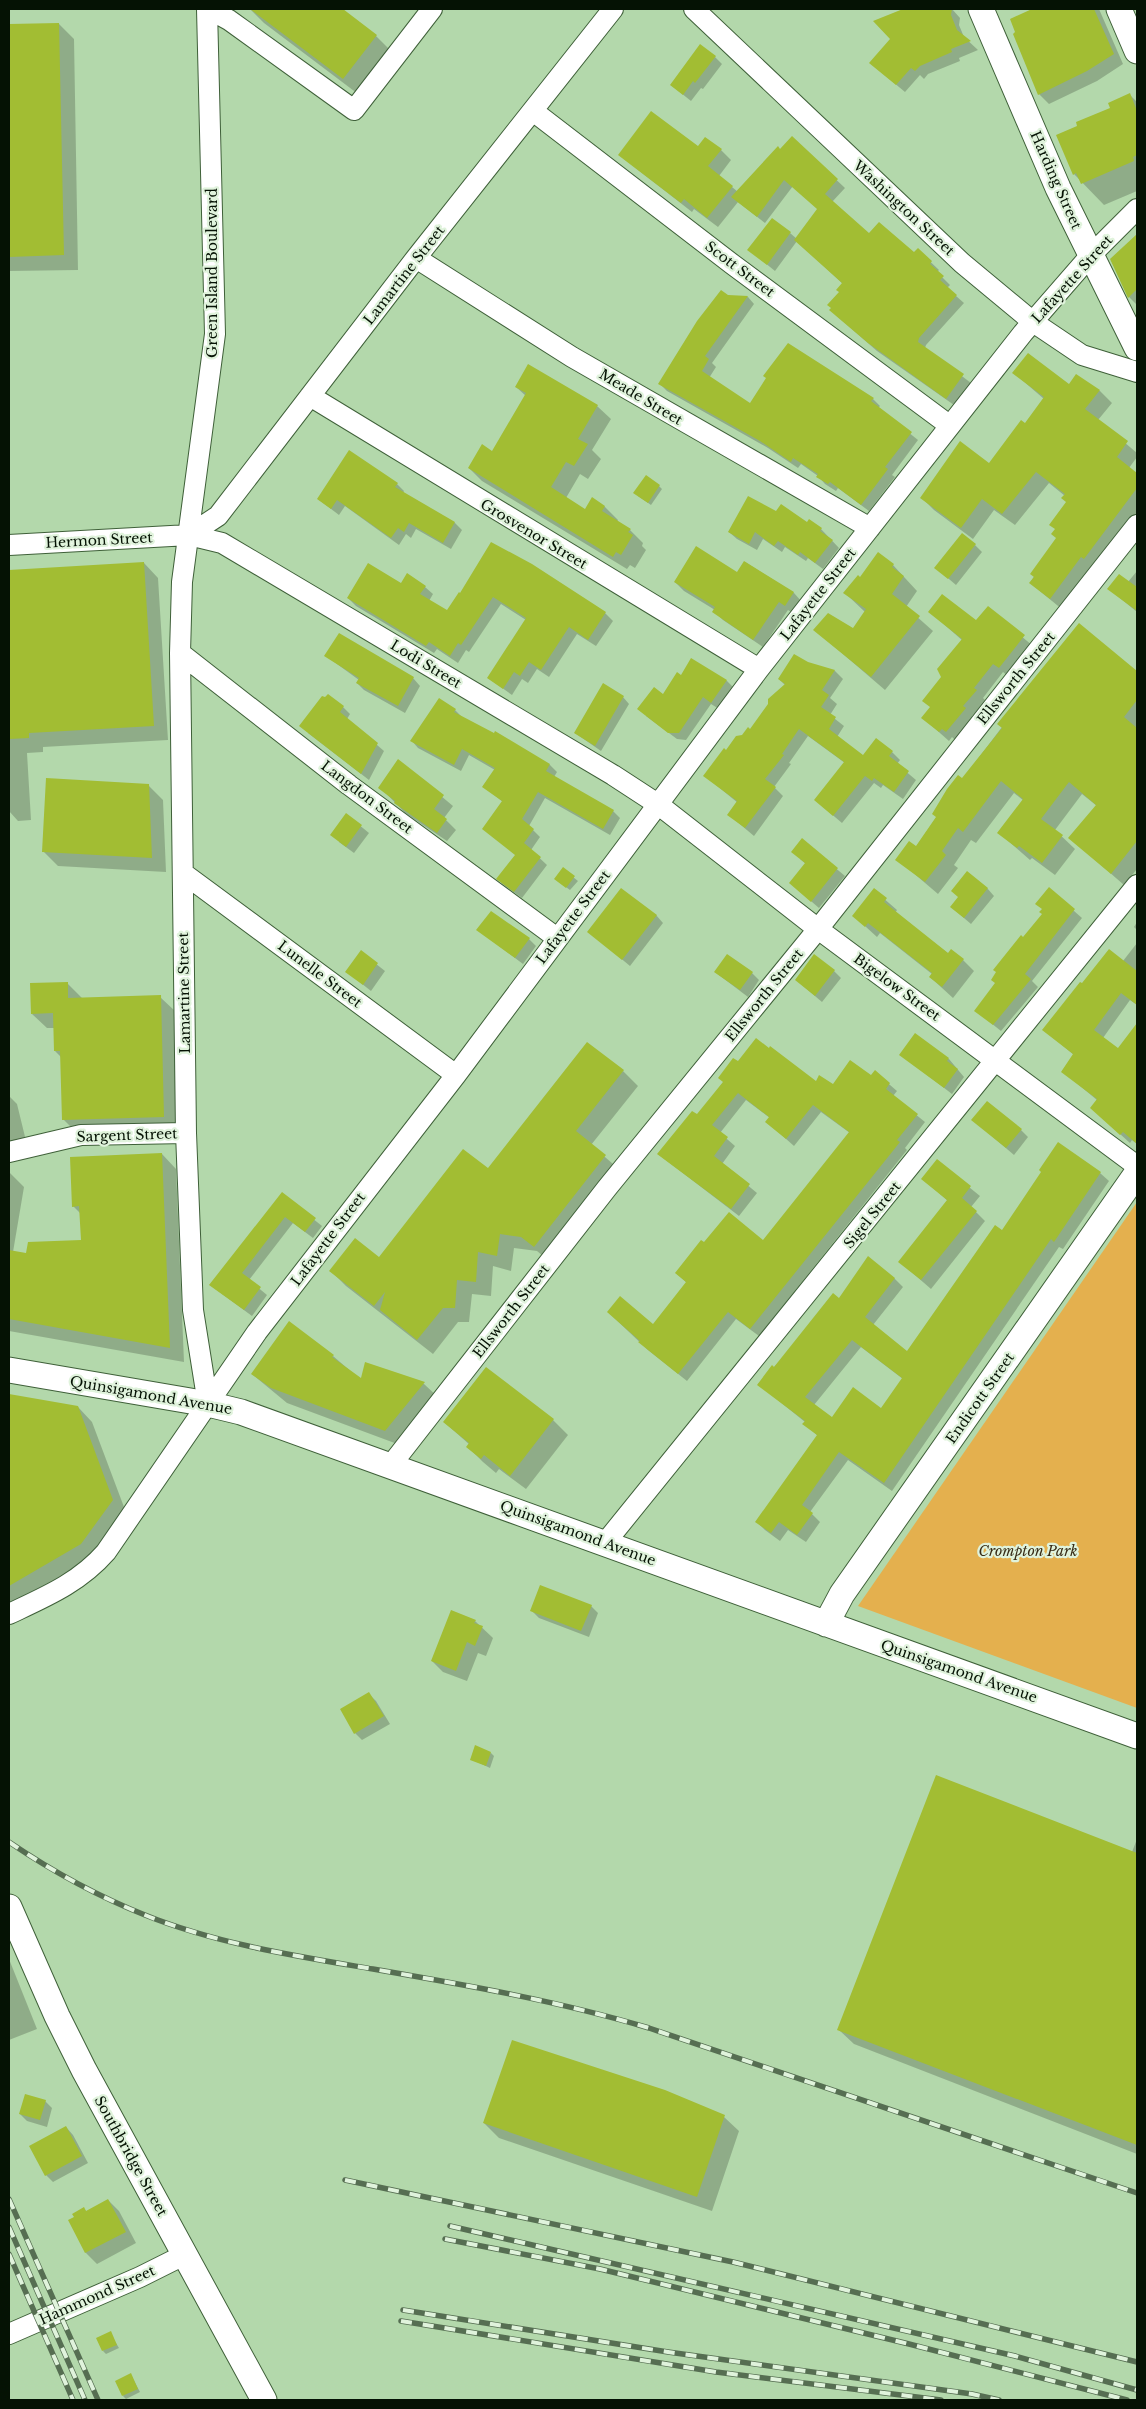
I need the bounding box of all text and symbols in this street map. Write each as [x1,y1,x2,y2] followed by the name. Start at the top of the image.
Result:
[1026,128,1086,232] street label: Harding Street
[849,156,959,260] street label: Washington Street
[203,188,221,358] street label: Green Island Boulevard
[360,221,449,328] street label: Lamartine Street
[1028,231,1117,327] street label: Lafayette Street
[702,237,779,301] street label: Scott Street
[596,365,687,429] street label: Meade Street
[477,495,591,573] street label: Grosvenor Street
[45,528,154,552] street label: Hermon Street
[776,544,860,644] street label: Lafayette Street
[973,627,1059,728] street label: Ellsworth Street
[387,636,465,693] street label: Lodi Street
[318,757,417,838] street label: Langdon Street
[532,866,614,967] street label: Lafayette Street
[174,932,194,1054] street label: Lamartine Street
[274,937,366,1012] street label: Lunelle Street
[721,944,807,1045] street label: Ellsworth Street
[850,949,944,1025] street label: Bigelow Street
[76,1124,178,1146] street label: Sargent Street
[840,1177,905,1252] street label: Sigel Street
[287,1188,369,1289] street label: Lafayette Street
[469,1260,554,1362] street label: Ellsworth Street
[942,1348,1019,1447] street label: Endicott Street
[68,1372,234,1418] street label: Quinsigamond Avenue
[498,1496,658,1570] street label: Quinsigamond Avenue
[978,1542,1078,1560] park label: Crompton Park
[878,1636,1040,1706] street label: Quinsigamond Avenue
[90,2093,172,2220] street label: Southbridge Street
[36,2261,158,2329] street label: Hammond Street

